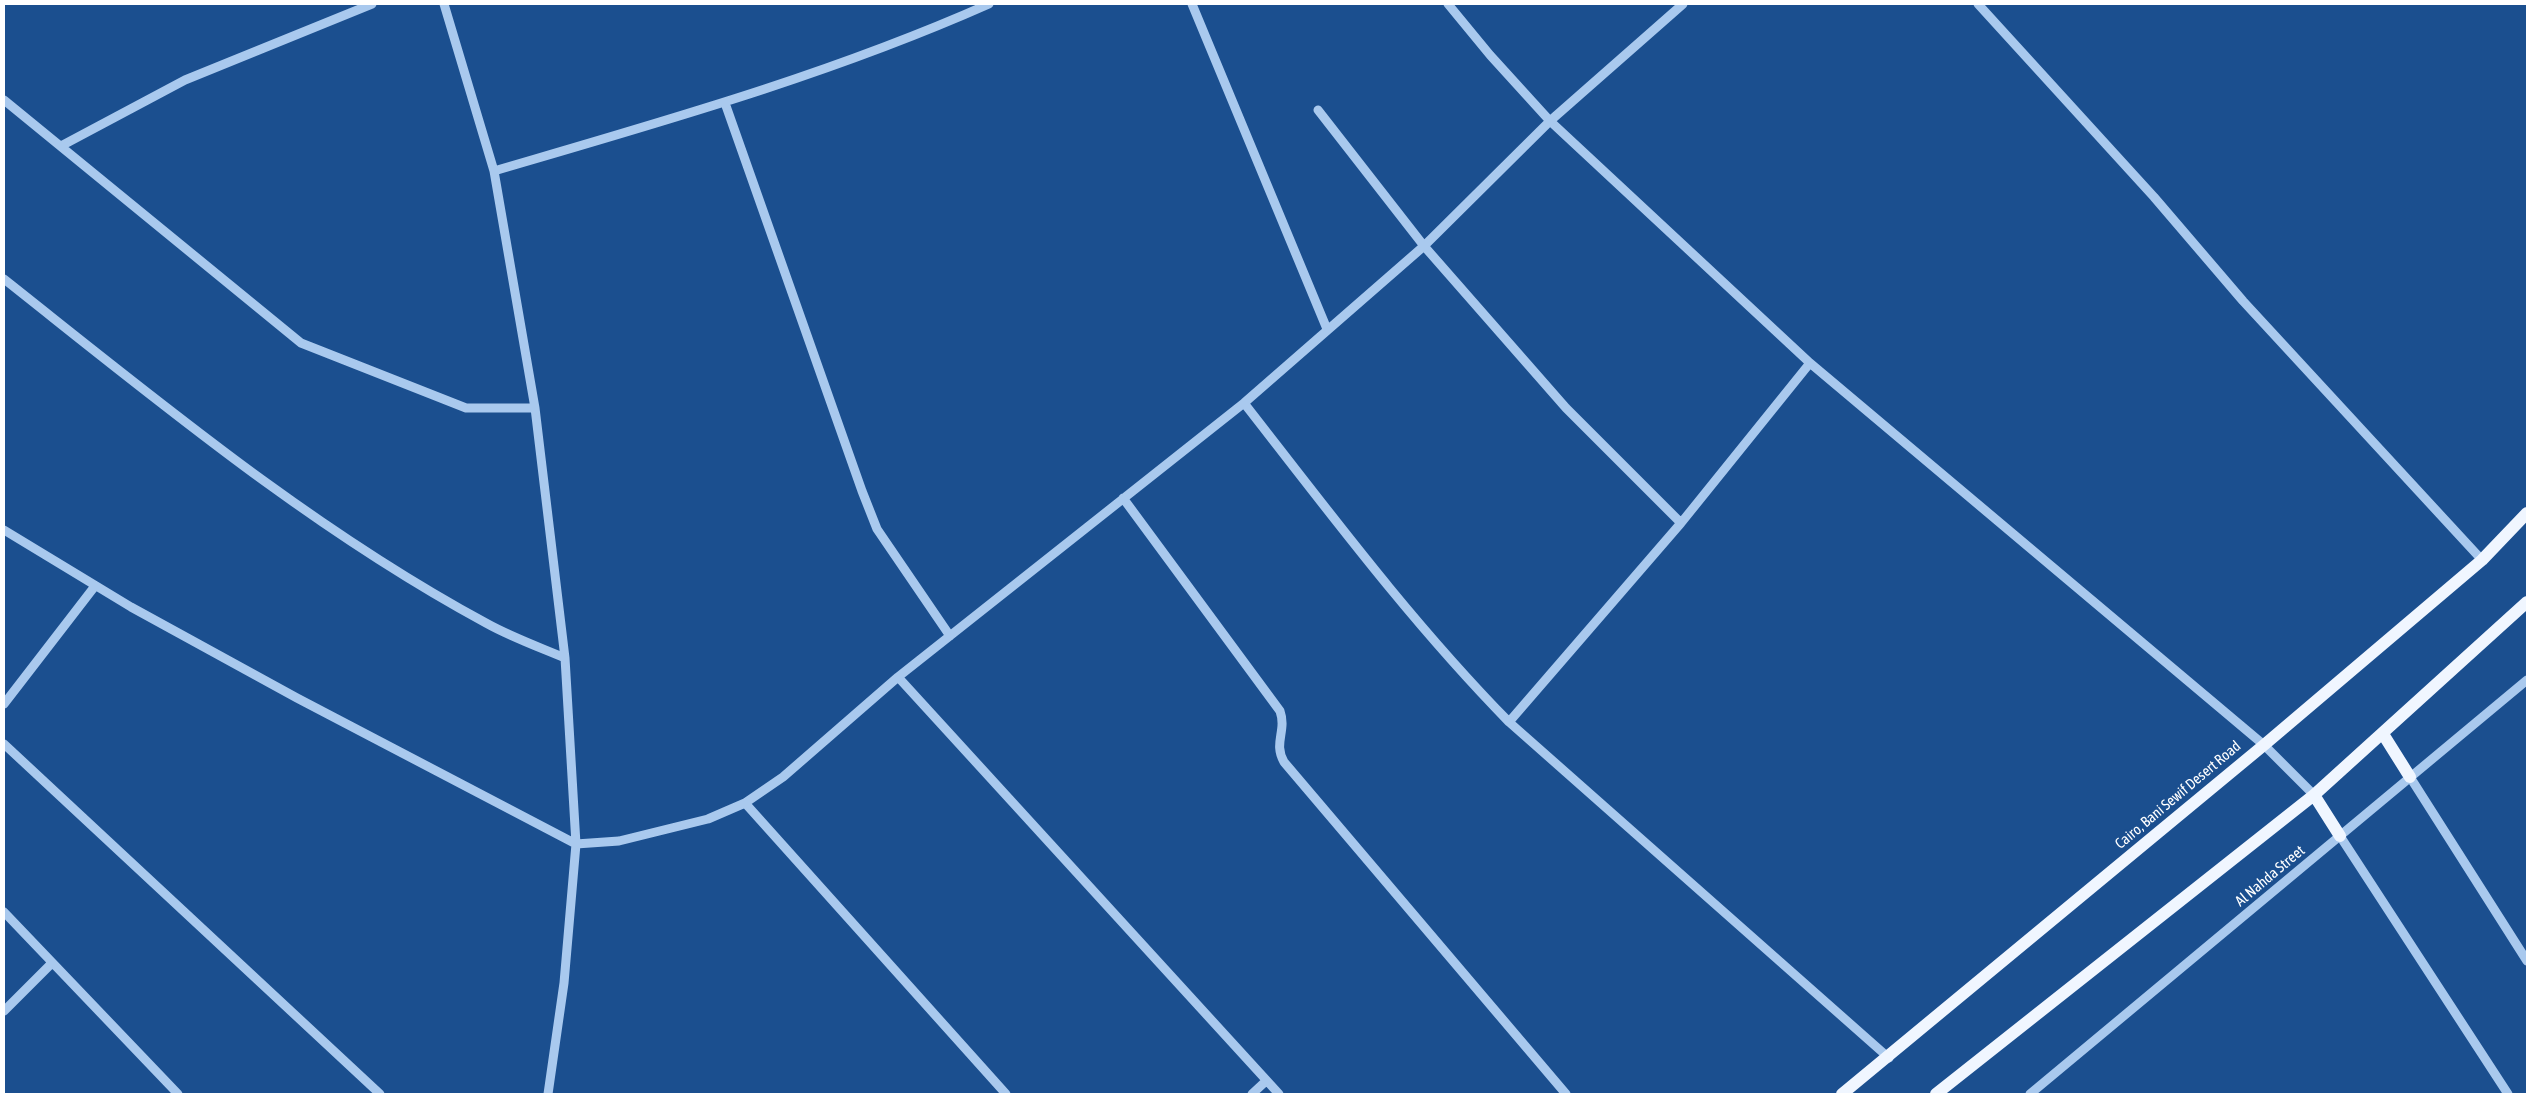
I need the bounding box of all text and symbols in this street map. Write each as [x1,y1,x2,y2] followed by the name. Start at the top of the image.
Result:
[2112,737,2244,853] street label: Cairo, Bani Sewif Desert Road
[2231,842,2309,910] street label: Al Nahda Street

